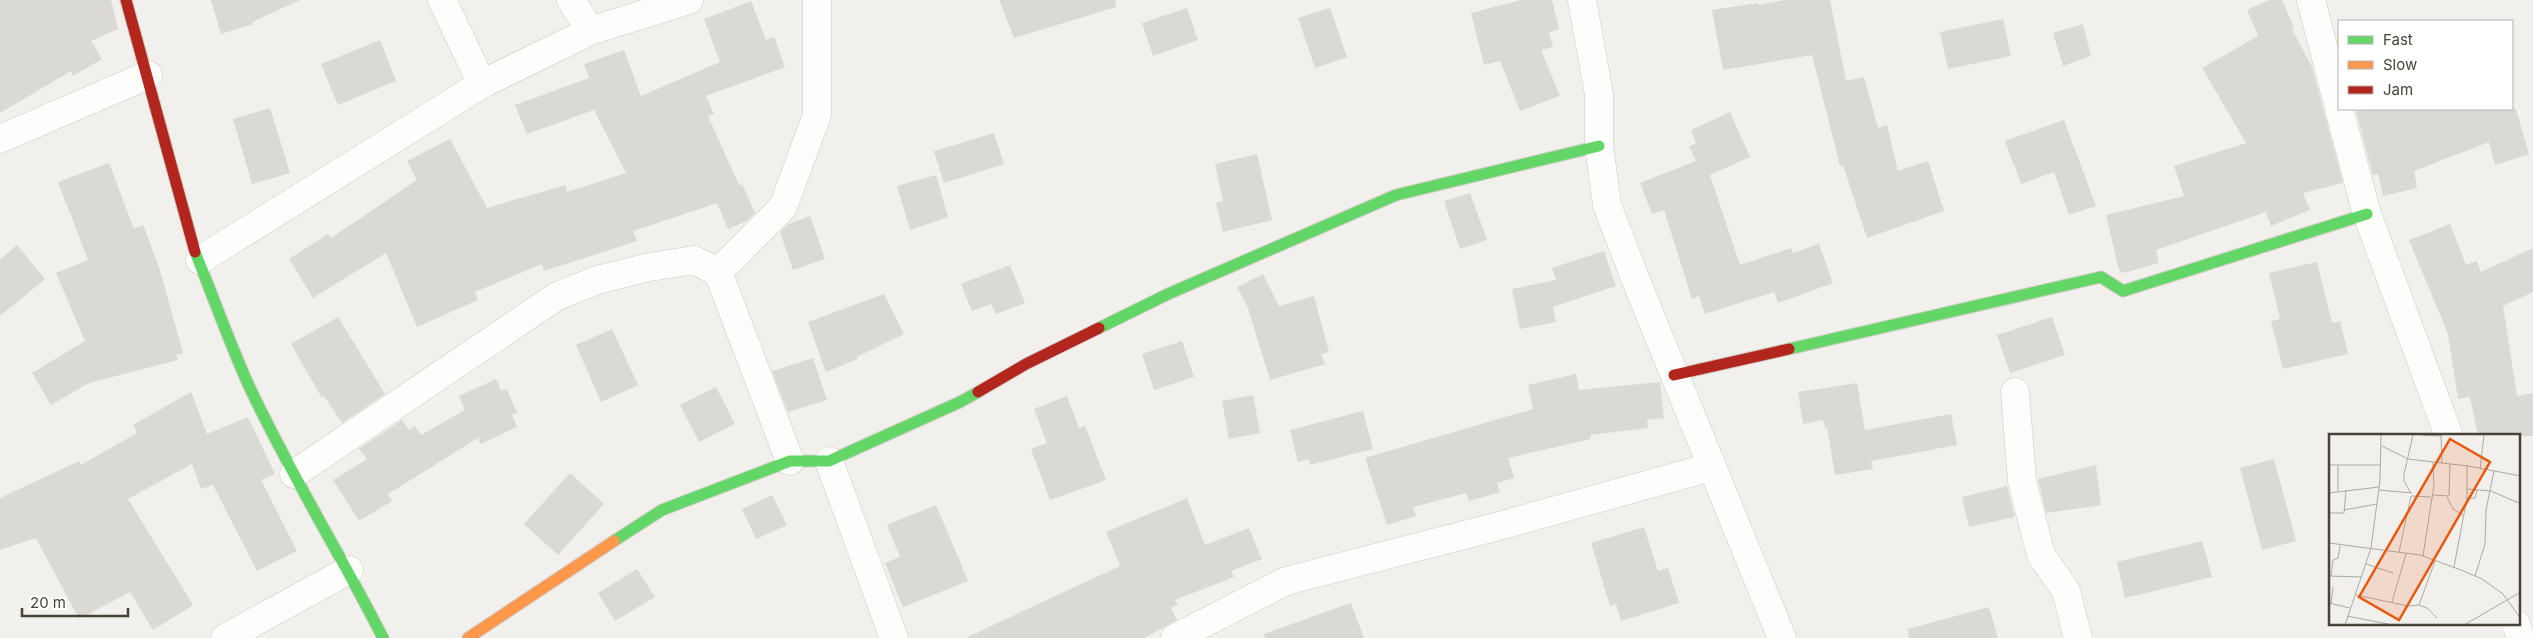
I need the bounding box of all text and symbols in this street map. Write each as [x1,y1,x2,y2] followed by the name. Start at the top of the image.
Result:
[2338,20,2513,110] legend
[2383,30,2413,49] text: Fast
[2383,55,2417,74] text: Slow
[2383,80,2413,99] text: Jam
[2329,434,2520,626] inset map
[22,586,129,618] scale bar
[30,593,66,612] text: 20 m

